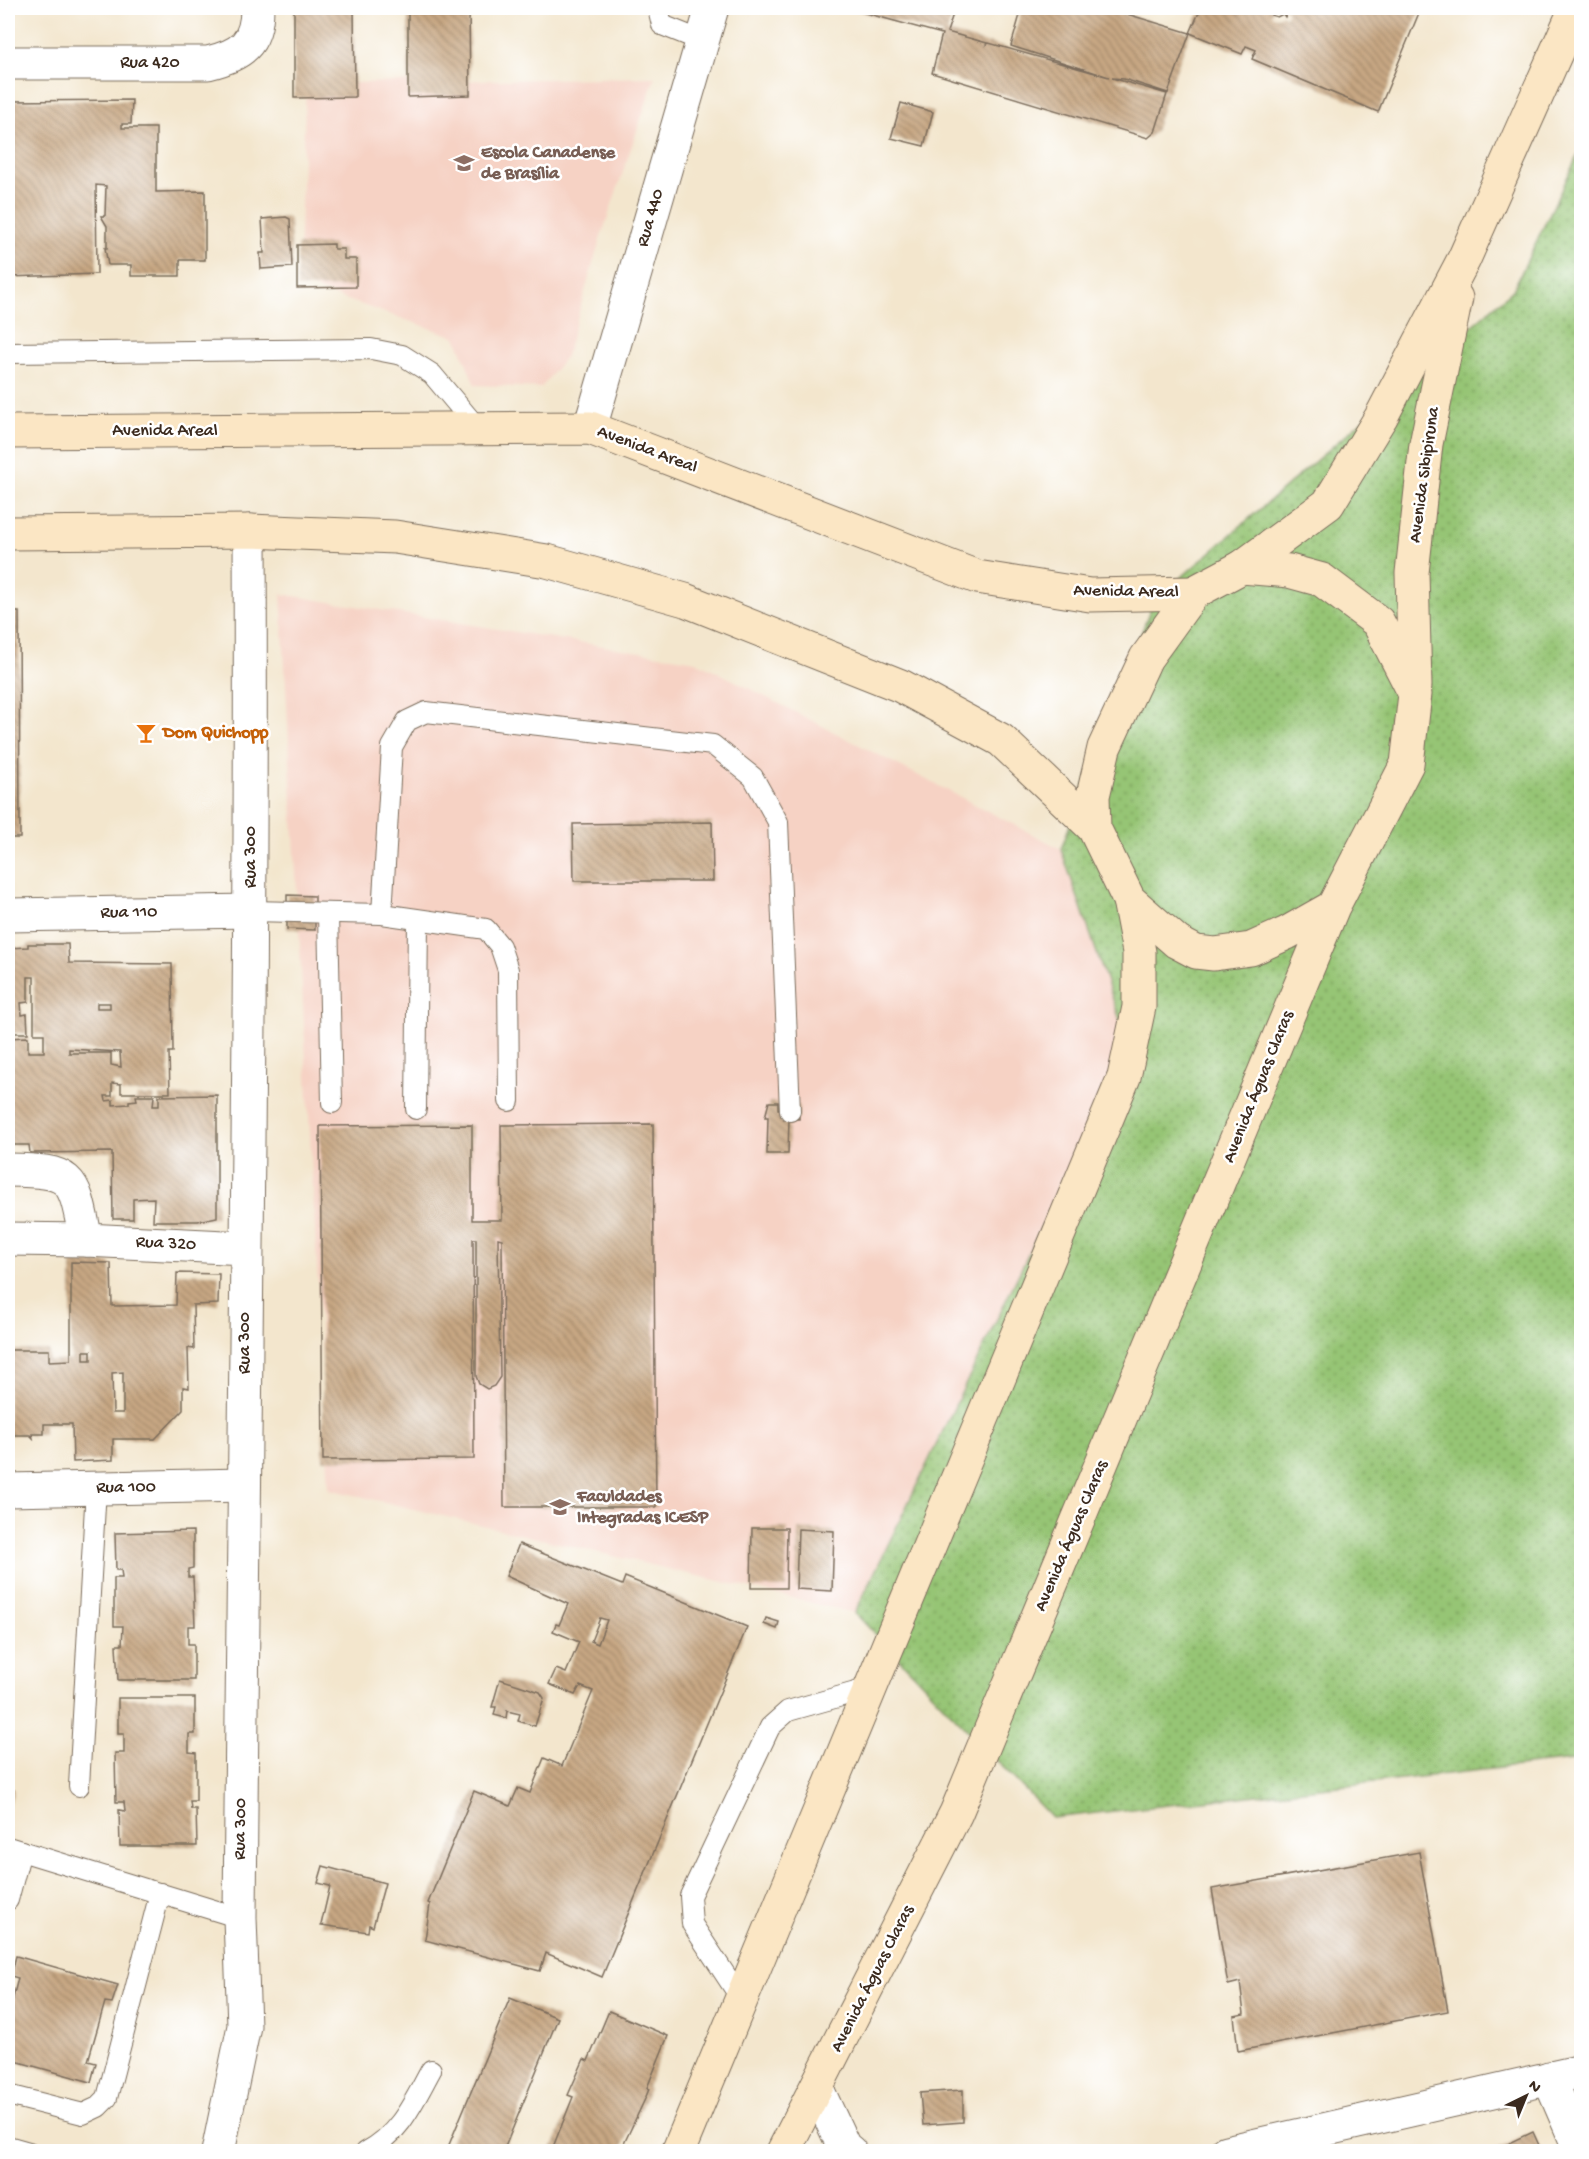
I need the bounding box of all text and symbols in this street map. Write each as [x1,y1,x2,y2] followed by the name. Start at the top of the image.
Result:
[120,53,180,74] street label: Rua 420
[481,143,616,185] place label: Escola Canadense de Brasília
[452,151,476,175] school or university icon: Escola Canadense de Brasília
[633,187,669,249] street label: Rua 440
[1405,405,1445,544] street label: Avenida Sibipiruna
[112,421,218,442] street label: Avenida Areal
[594,421,700,479] street label: Avenida Areal
[1073,581,1179,603] street label: Avenida Areal
[134,721,158,745] bar icon: Dom Quichopp
[161,723,269,744] place label: Dom Quichopp
[241,826,262,888] street label: Rua 300
[100,902,158,924] street label: Rua 110
[1218,1006,1300,1166] street label: Avenida Águas Claras
[135,1232,197,1256] street label: Rua 320
[235,1312,256,1374] street label: Rua 300
[1030,1456,1114,1615] street label: Avenida Águas Claras
[96,1477,156,1499] street label: Rua 100
[576,1487,709,1529] place label: Faculdades Integradas ICESP
[548,1495,572,1519] school or university icon: Faculdades Integradas ICESP
[230,1798,252,1860] street label: Rua 300
[826,1900,920,2056] street label: Avenida Águas Claras
[1496,2066,1556,2126] north arrow
[1524,2077,1545,2098] text: N

